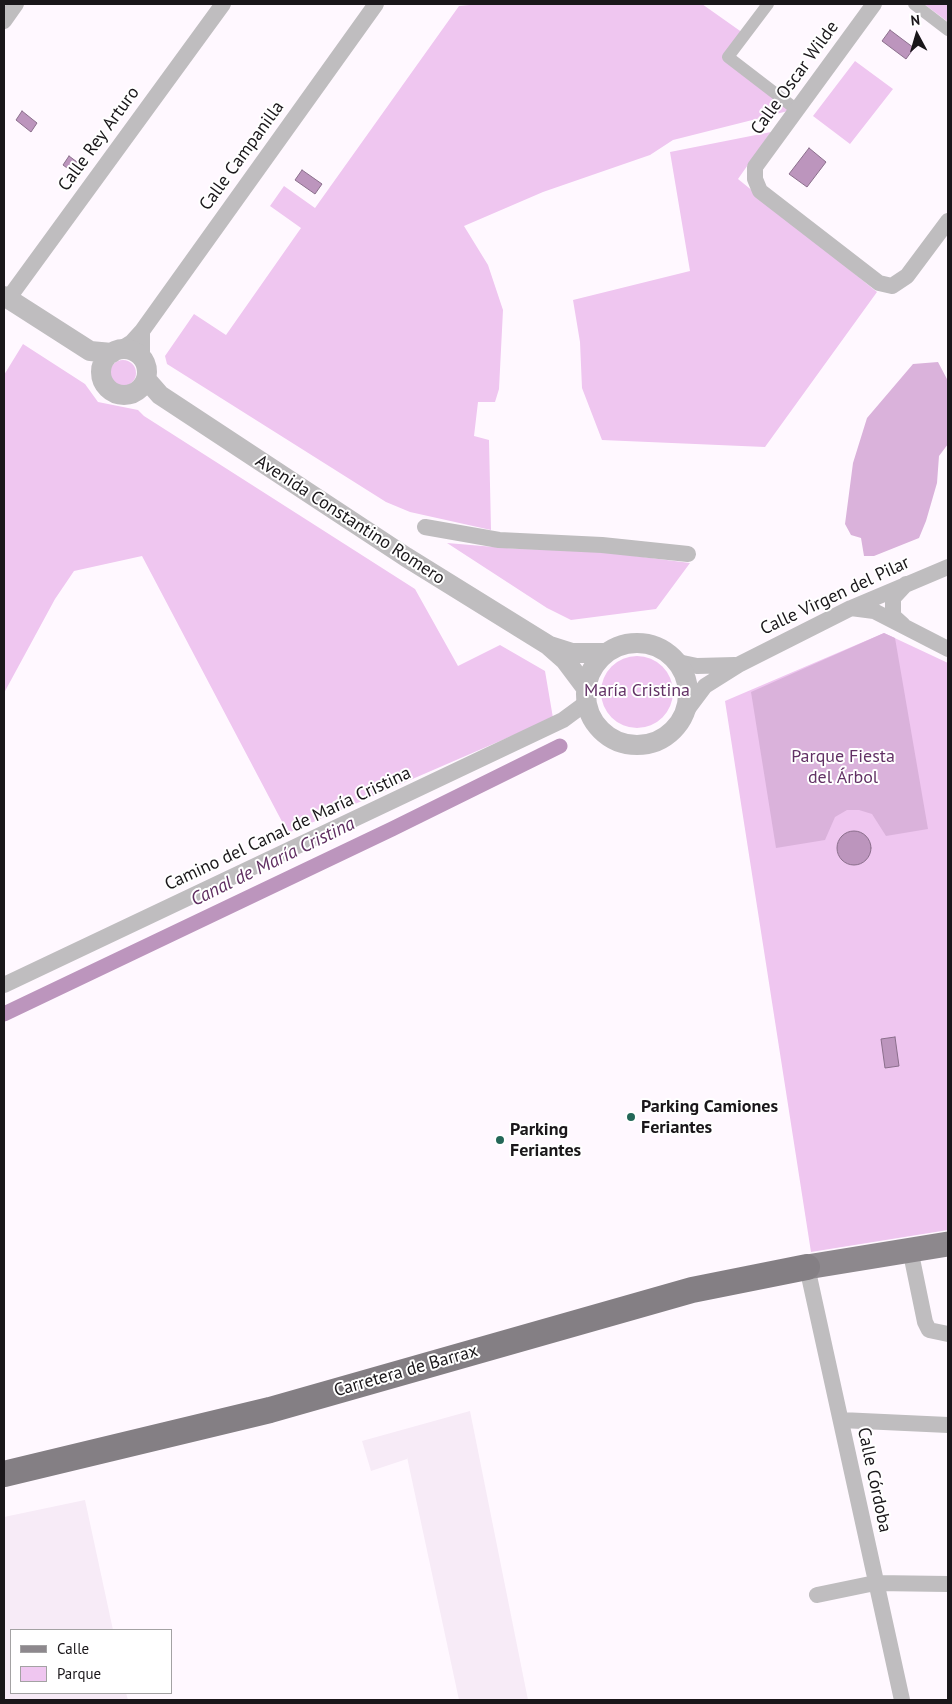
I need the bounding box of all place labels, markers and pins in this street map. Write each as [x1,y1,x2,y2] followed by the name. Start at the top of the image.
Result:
[641,1096,778,1138] place label: Parking Camiones Feriantes
[625,1111,637,1123] marker: Parking Camiones Feriantes
[510,1119,581,1162] place label: Parking Feriantes
[494,1134,506,1146] marker: Parking Feriantes

